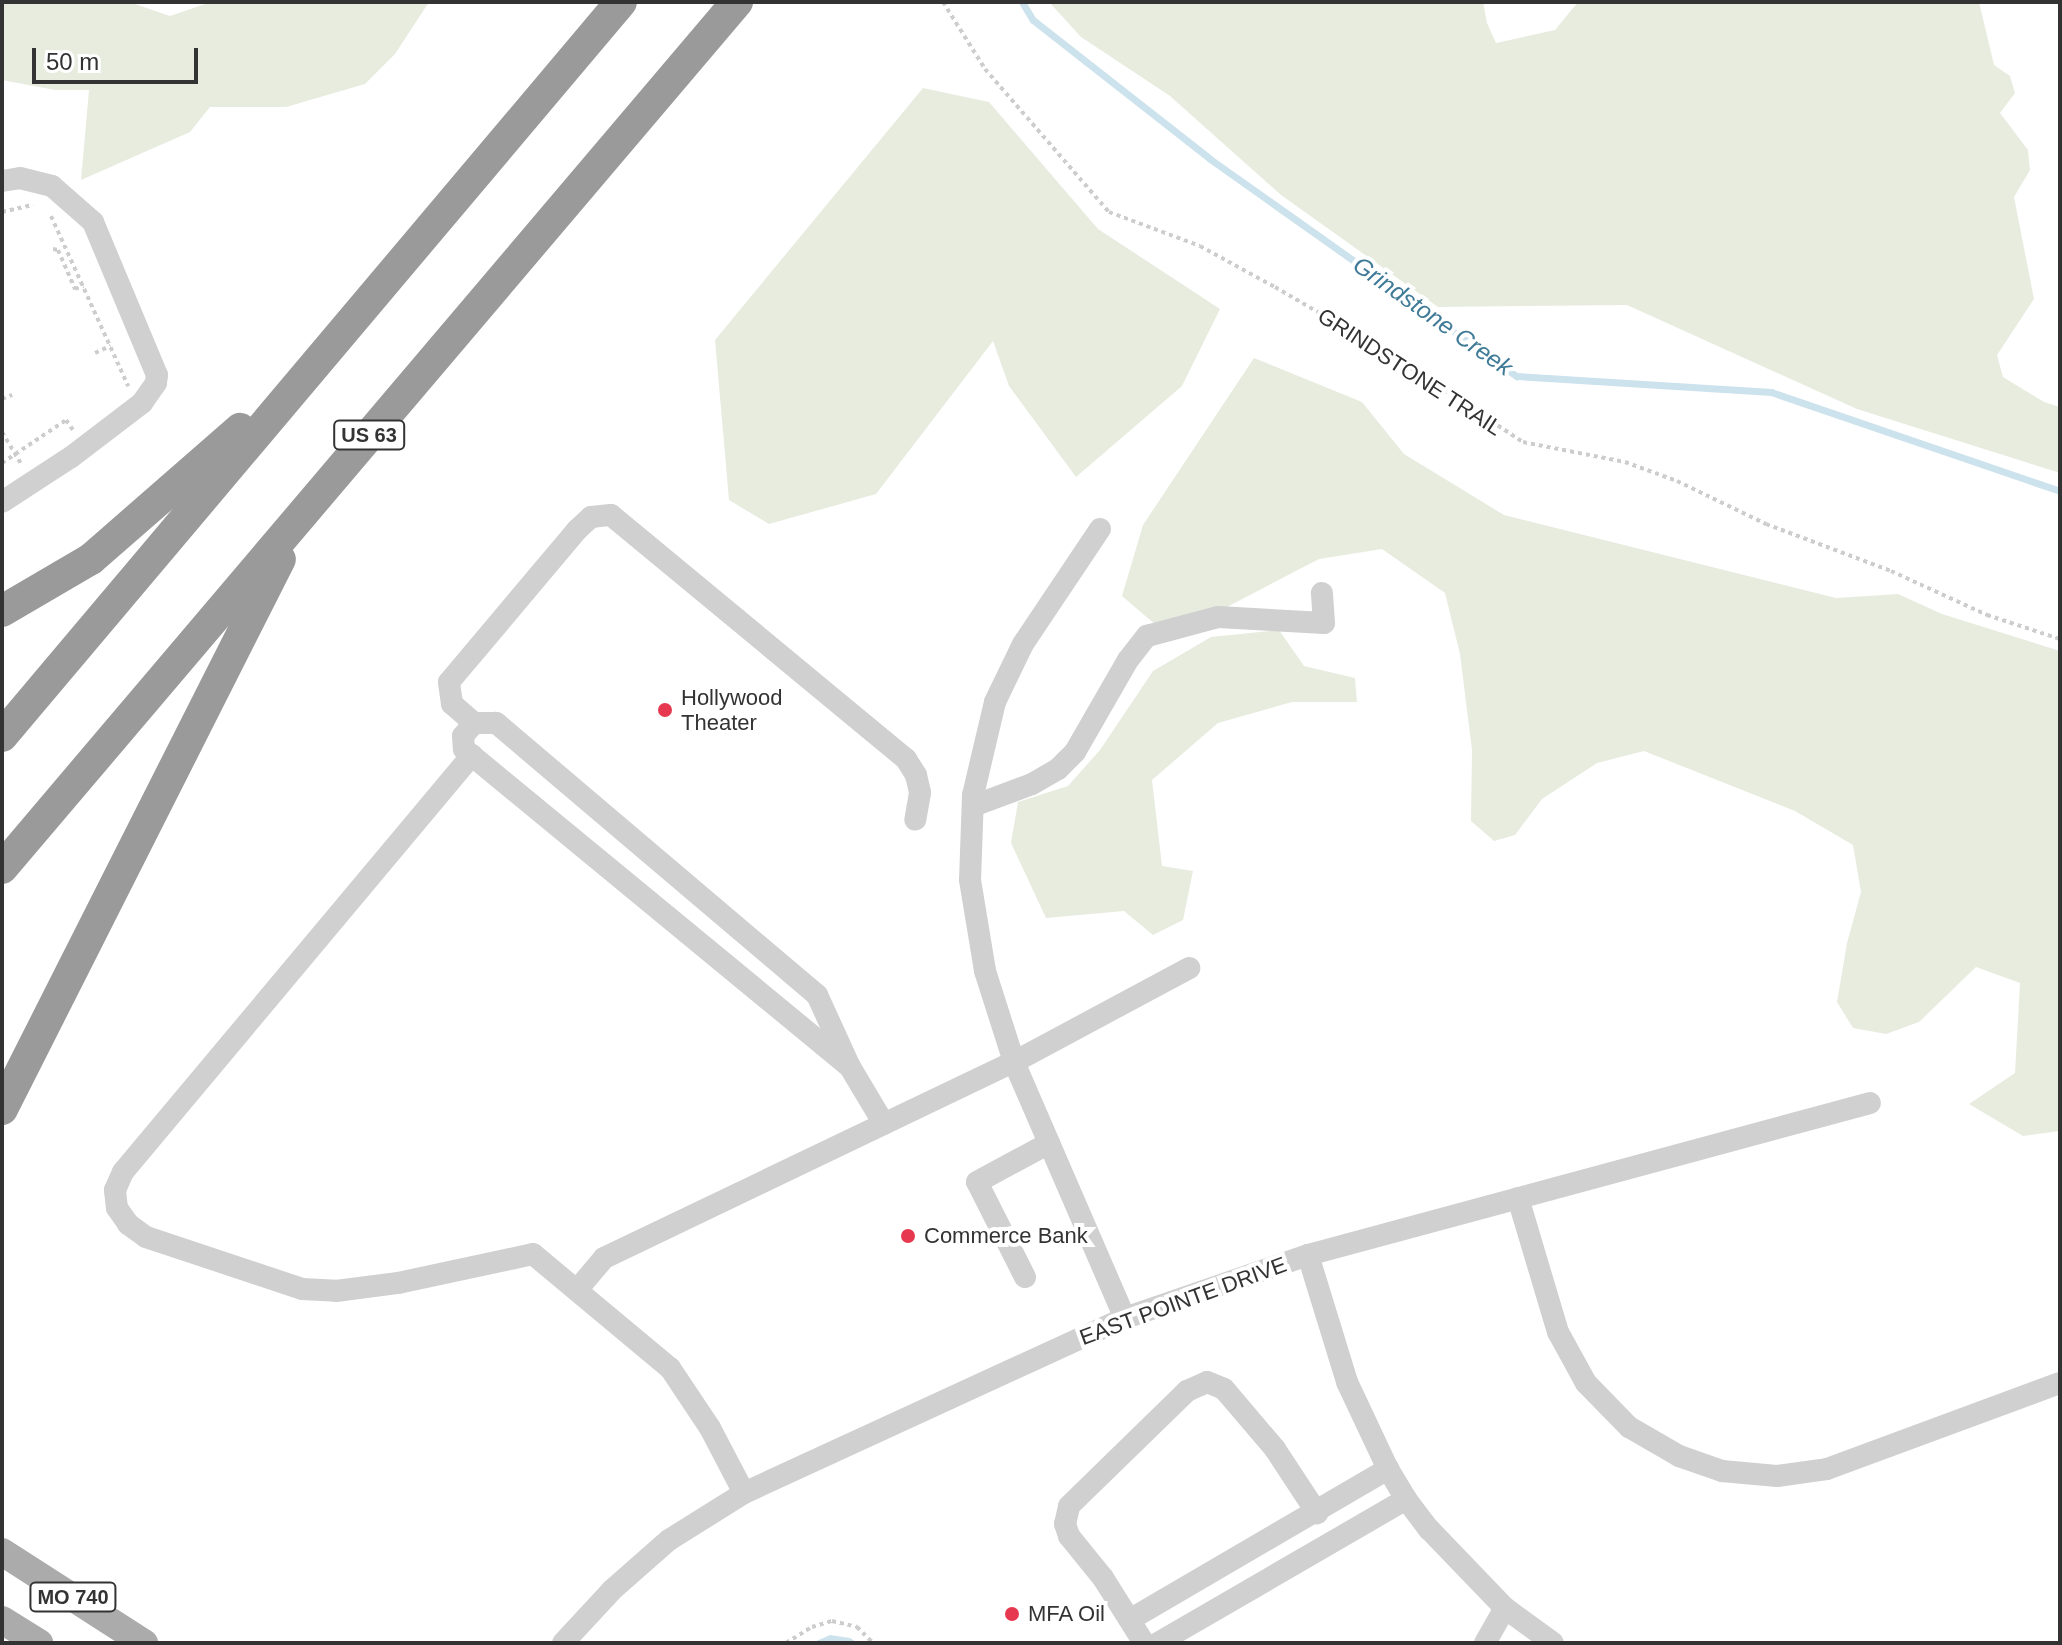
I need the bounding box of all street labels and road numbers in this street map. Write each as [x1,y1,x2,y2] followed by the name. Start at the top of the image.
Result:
[1313,302,1507,442] street label: GRINDSTONE TRAIL
[333,419,405,451] road number: US 63
[1076,1251,1290,1351] street label: EAST POINTE DRIVE
[29,1581,117,1613] road number: MO 740

